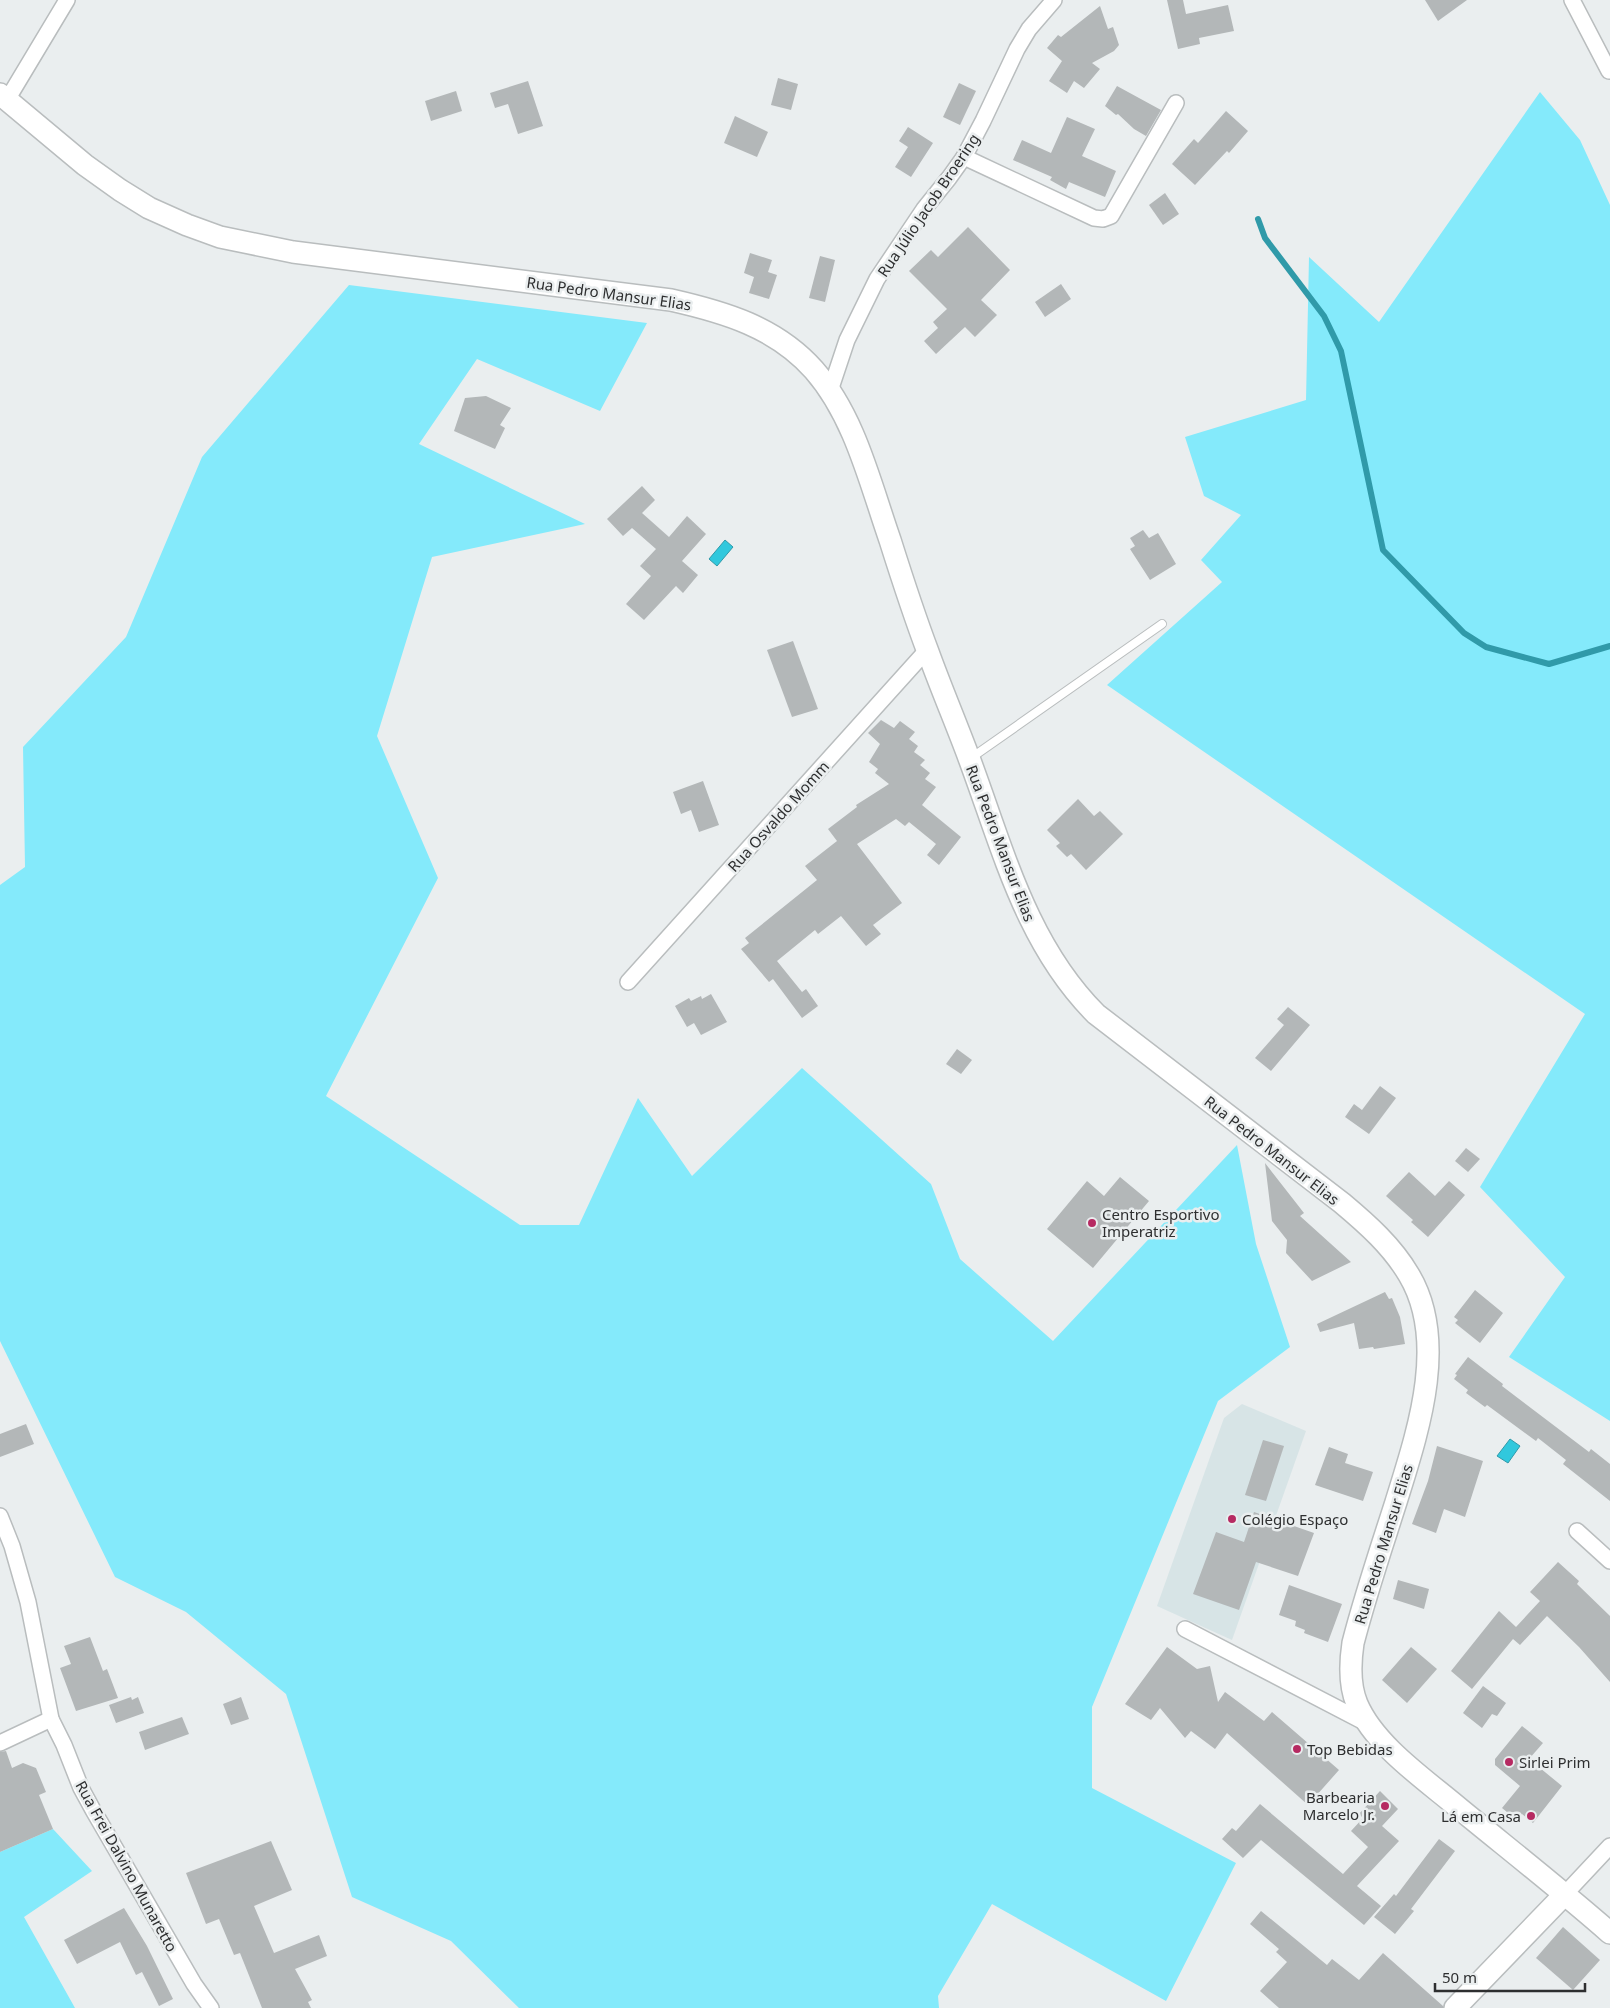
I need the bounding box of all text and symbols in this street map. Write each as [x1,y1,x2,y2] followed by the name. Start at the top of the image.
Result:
[873,129,983,281] street label: Rua Júlio Jacob Broering
[525,272,693,314] street label: Rua Pedro Mansur Elias
[723,756,833,876] street label: Rua Osvaldo Momm
[962,762,1040,924] street label: Rua Pedro Mansur Elias
[1200,1091,1344,1209] street label: Rua Pedro Mansur Elias
[1102,1204,1220,1241] place label: Centro Esportivo Imperatriz
[1086,1217,1098,1229] marker: Centro Esportivo Imperatriz
[1349,1462,1417,1626] street label: Rua Pedro Mansur Elias
[1242,1509,1348,1529] place label: Colégio Espaço
[1226,1513,1238,1525] marker: Colégio Espaço
[1307,1739,1393,1759] place label: Top Bebidas
[1291,1743,1303,1755] marker: Top Bebidas
[1519,1752,1591,1772] place label: Sirlei Prim
[1503,1756,1515,1768] marker: Sirlei Prim
[72,1777,182,1955] street label: Rua Frei Dalvino Munaretto
[1303,1787,1375,1824] place label: Barbearia Marcelo Jr.
[1379,1800,1391,1812] marker: Barbearia Marcelo Jr.
[1441,1806,1521,1826] place label: Lá em Casa
[1525,1810,1537,1822] marker: Lá em Casa
[1435,1960,1585,1992] scale bar
[1442,1967,1477,1987] text: 50 m

